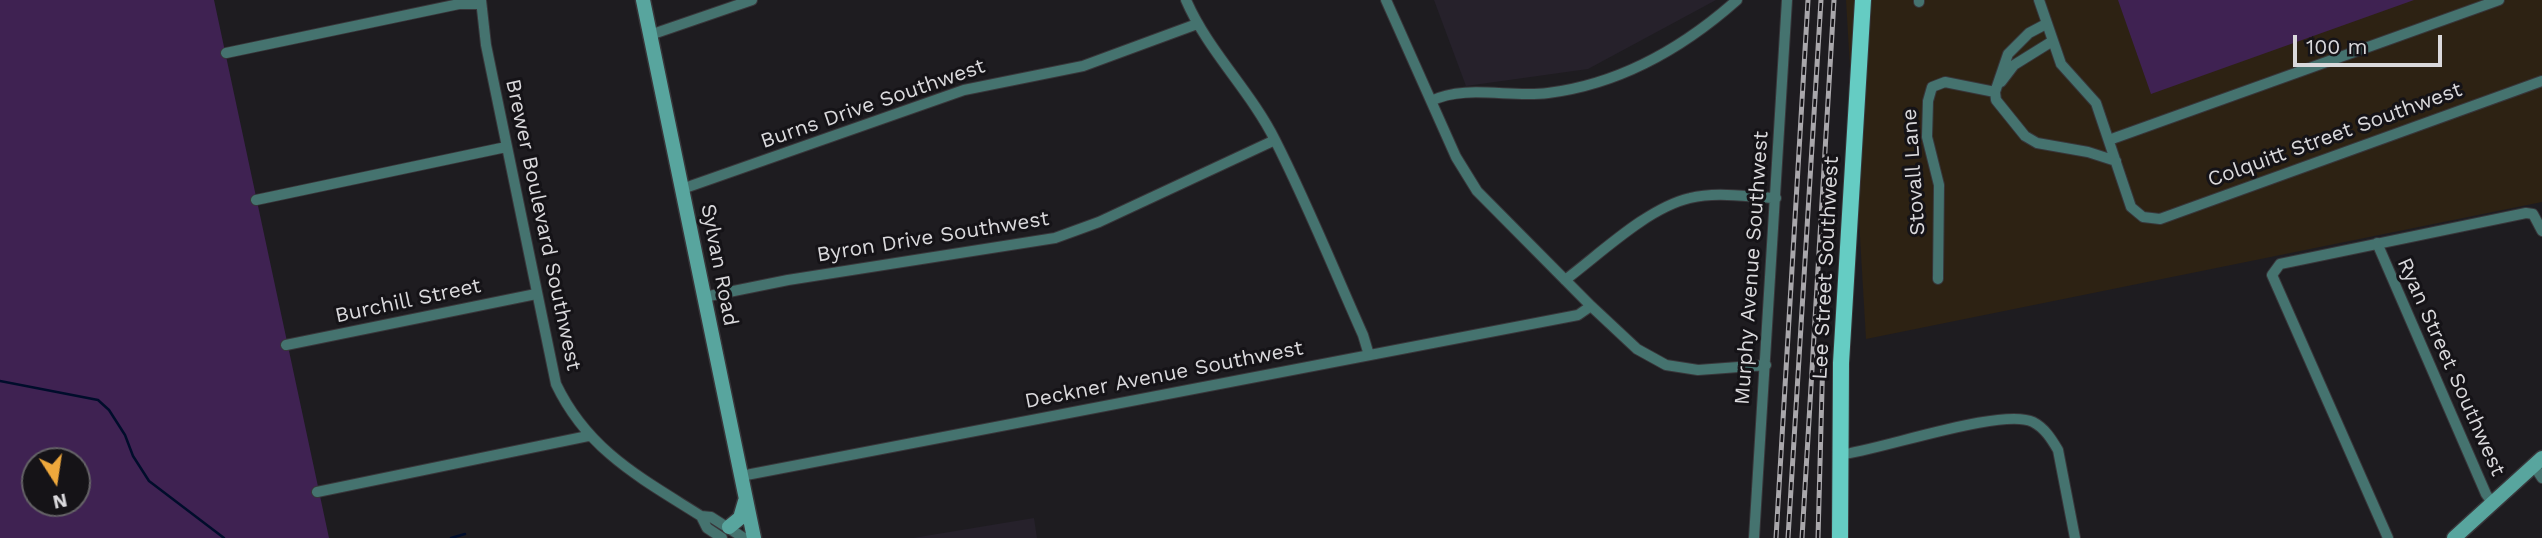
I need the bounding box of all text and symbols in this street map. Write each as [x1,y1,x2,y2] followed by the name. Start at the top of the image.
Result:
[2297,21,2446,65] scale bar
[2306,34,2368,59] text: 100 m
[757,54,989,154] street label: Burns Drive Southwest
[500,77,586,373] street label: Brewer Boulevard Southwest
[2204,77,2466,193] street label: Colquitt Street Southwest
[1897,108,1931,236] street label: Stovall Lane
[1730,130,1774,406] street label: Murphy Avenue Southwest
[1808,156,1844,380] street label: Lee Street Southwest
[695,202,743,328] street label: Sylvan Road
[815,206,1051,268] street label: Byron Drive Southwest
[2391,254,2511,480] street label: Ryan Street Southwest
[333,273,483,329] street label: Burchill Street
[1023,336,1305,414] street label: Deckner Avenue Southwest
[21,447,91,517] north arrow
[51,488,69,514] text: N

